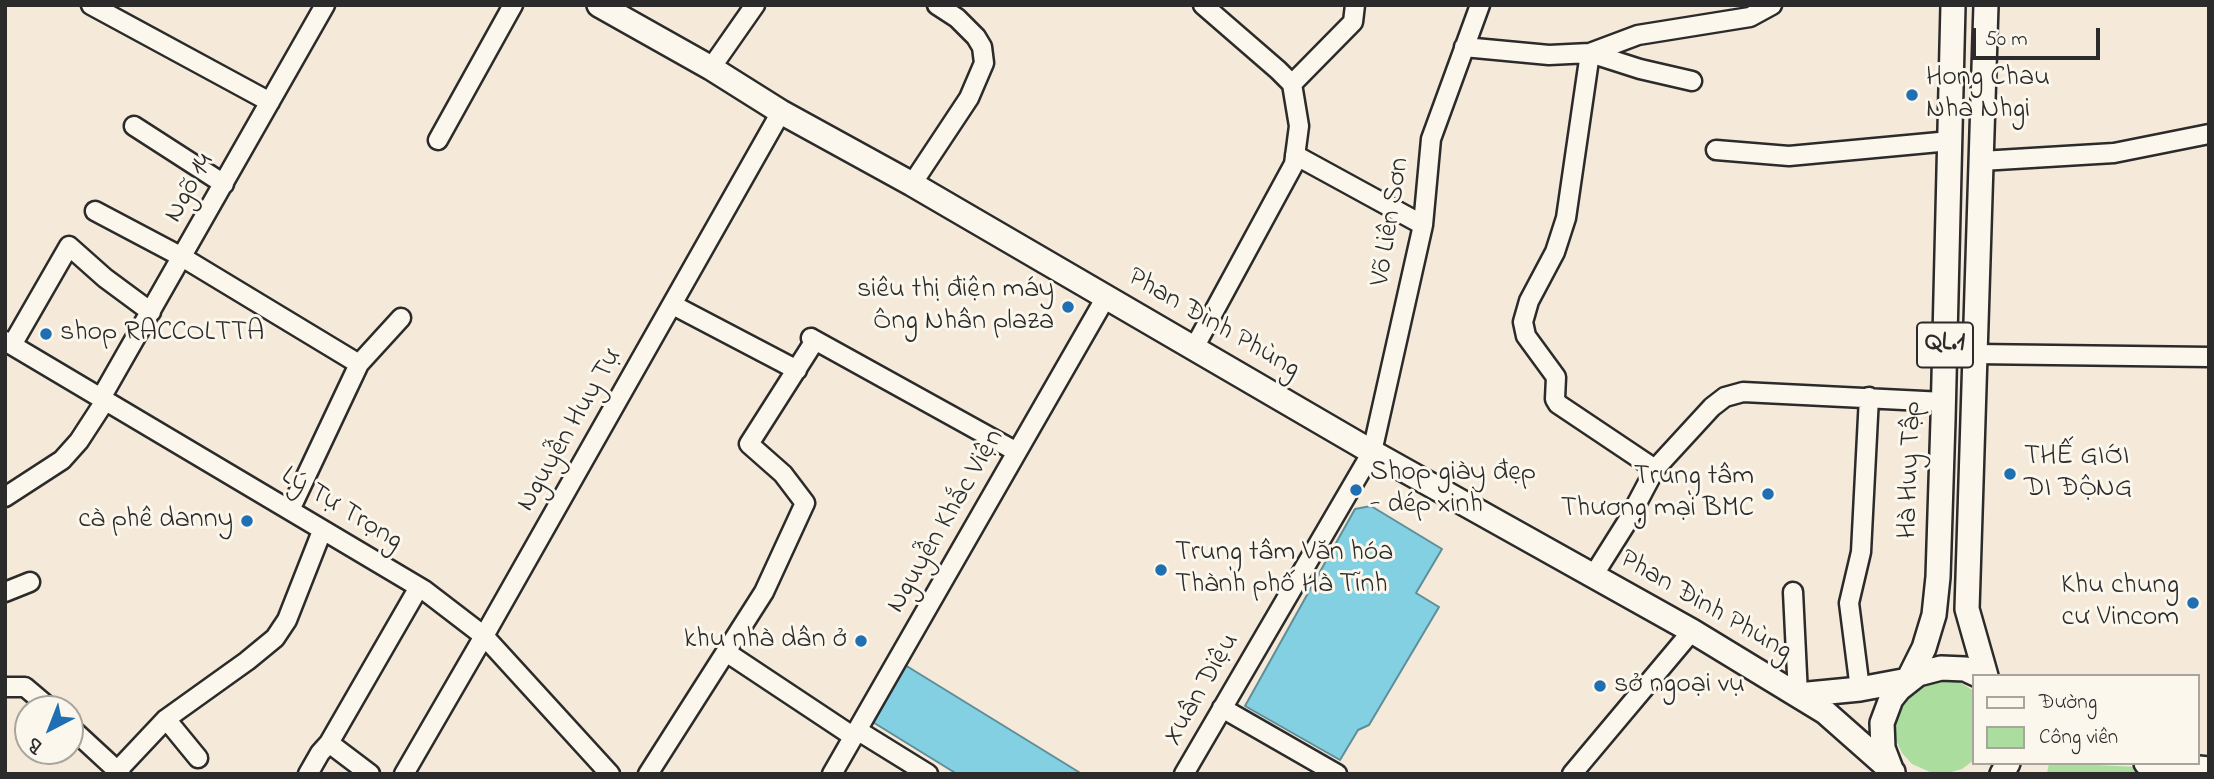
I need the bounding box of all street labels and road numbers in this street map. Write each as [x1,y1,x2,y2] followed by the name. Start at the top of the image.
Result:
[158,149,224,229] street label: Ngõ 14
[1365,155,1419,289] street label: Võ Liên Sơn
[1121,262,1305,388] street label: Phan Đình Phùng
[1917,322,1973,368] road number: QL.1
[511,344,631,518] street label: Nguyễn Huy Tự
[1893,401,1931,539] street label: Hà Huy Tập
[881,424,1013,620] street label: Nguyễn Khắc Viện
[274,461,408,559] street label: Lý Tự Trọng
[1613,544,1797,670] street label: Phan Đình Phùng
[1157,628,1249,752] street label: Xuân Diệu

